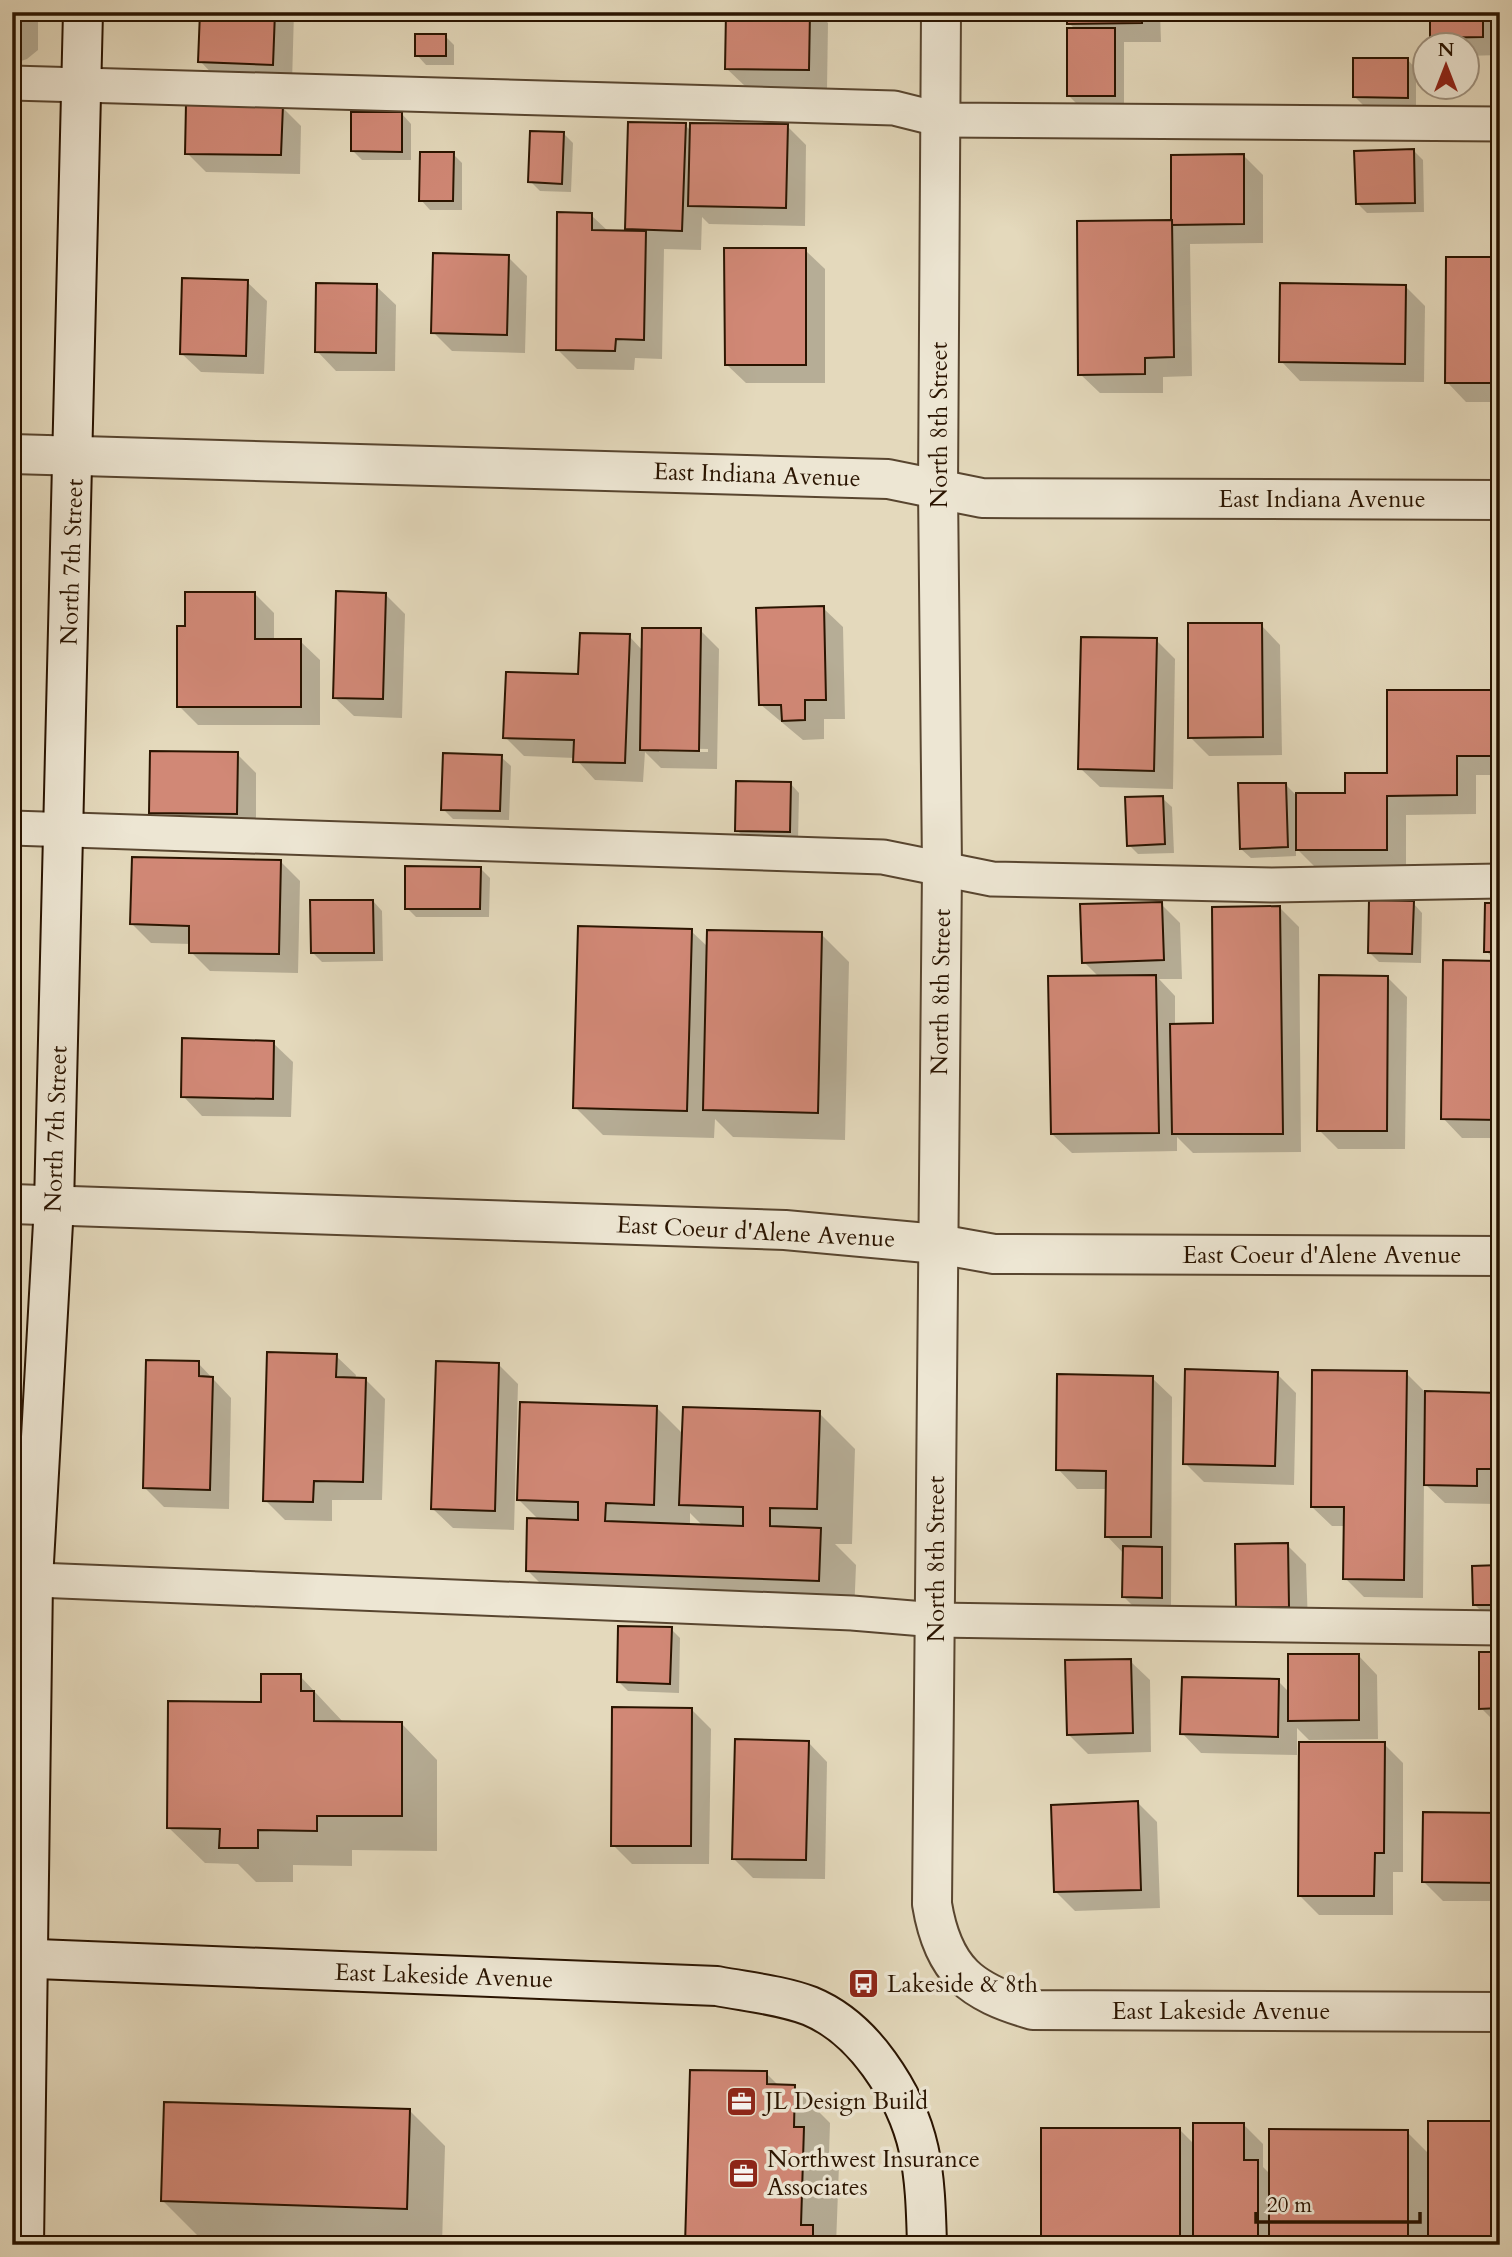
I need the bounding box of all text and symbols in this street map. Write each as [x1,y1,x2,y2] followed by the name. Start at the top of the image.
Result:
[1410,32,1480,102] north arrow
[1438,37,1455,63] text: N
[923,341,956,508] street label: North 8th Street
[653,455,861,495] street label: East Indiana Avenue
[53,478,91,646] street label: North 7th Street
[1218,483,1426,516] street label: East Indiana Avenue
[923,908,959,1076] street label: North 8th Street
[37,1045,75,1213] street label: North 7th Street
[616,1208,896,1256] street label: East Coeur d'Alene Avenue
[1183,1239,1461,1272] street label: East Coeur d'Alene Avenue
[920,1475,953,1642] street label: North 8th Street
[334,1956,554,1996] street label: East Lakeside Avenue
[847,1967,881,2001] bus stop icon: Lakeside & 8th
[887,1968,1038,2001] place label: Lakeside & 8th
[1112,1995,1330,2028] street label: East Lakeside Avenue
[725,2084,759,2118] office icon: JL Design Build
[762,2085,928,2118] place label: JL Design Build
[767,2143,980,2204] place label: Northwest Insurance Associates
[727,2156,761,2190] office icon: Northwest Insurance Associates
[1256,2180,1421,2224] scale bar
[1267,2191,1312,2220] text: 20 m

